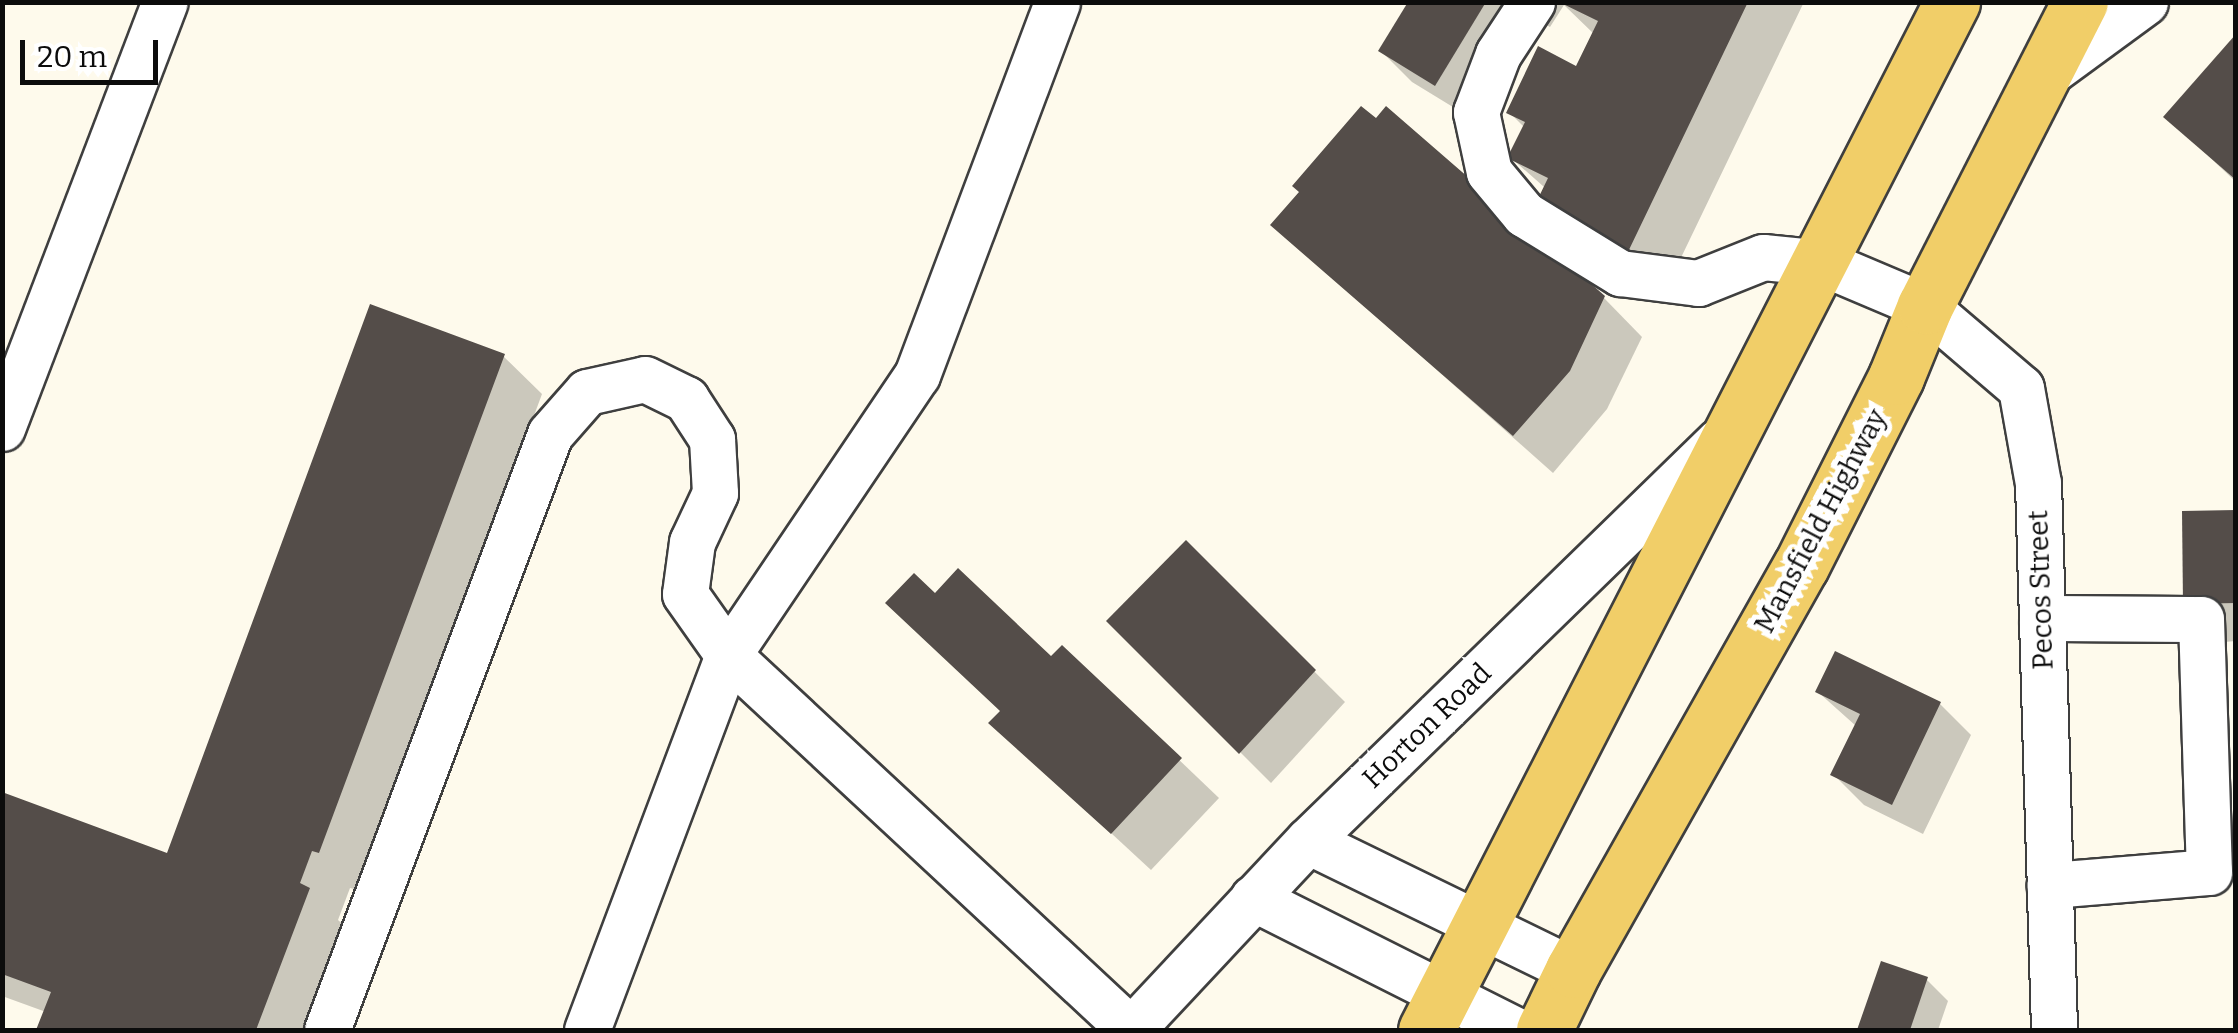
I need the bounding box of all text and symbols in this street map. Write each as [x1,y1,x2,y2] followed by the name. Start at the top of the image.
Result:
[25,20,162,82] scale bar
[37,39,107,75] text: 20 m
[1748,403,1894,639] street label: Mansfield Highway
[2021,510,2061,670] street label: Pecos Street
[1356,656,1498,796] street label: Horton Road

